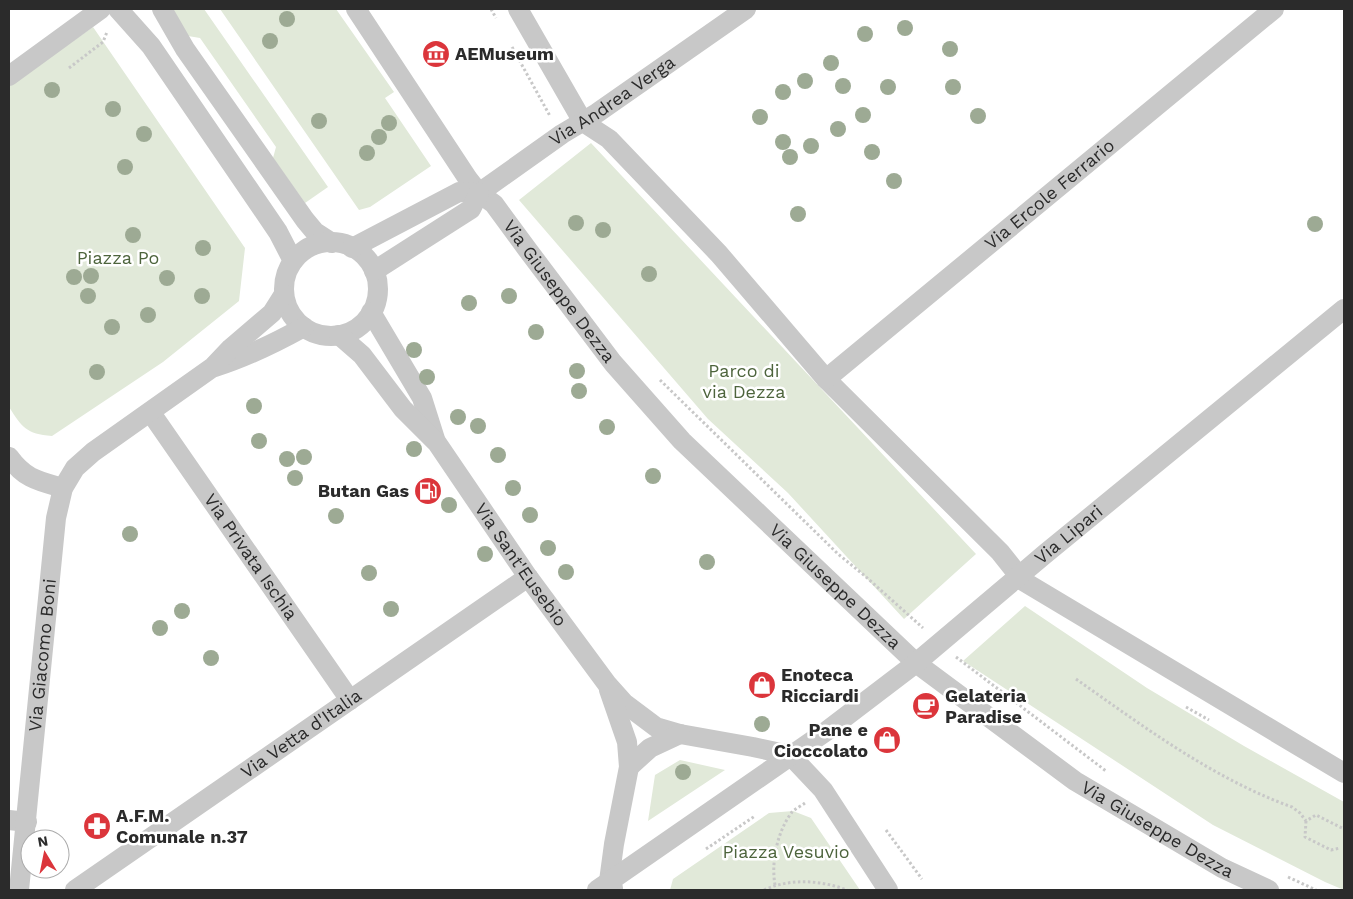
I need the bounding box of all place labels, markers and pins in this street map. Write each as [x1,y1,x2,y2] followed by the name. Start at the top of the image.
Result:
[421,39,451,69] museum icon: AEMuseum
[455,43,554,64] place label: AEMuseum
[413,476,443,506] fuel station icon: Butan Gas
[318,480,409,501] place label: Butan Gas
[781,664,859,706] place label: Enoteca Ricciardi
[747,670,777,700] shop icon: Enoteca Ricciardi
[945,685,1027,727] place label: Gelateria Paradise
[911,691,941,721] cafe icon: Gelateria Paradise
[774,719,868,761] place label: Pane e Cioccolato
[872,725,902,755] shop icon: Pane e Cioccolato
[116,805,248,847] place label: A.F.M. Comunale n.37
[82,811,112,841] pharmacy icon: A.F.M. Comunale n.37

